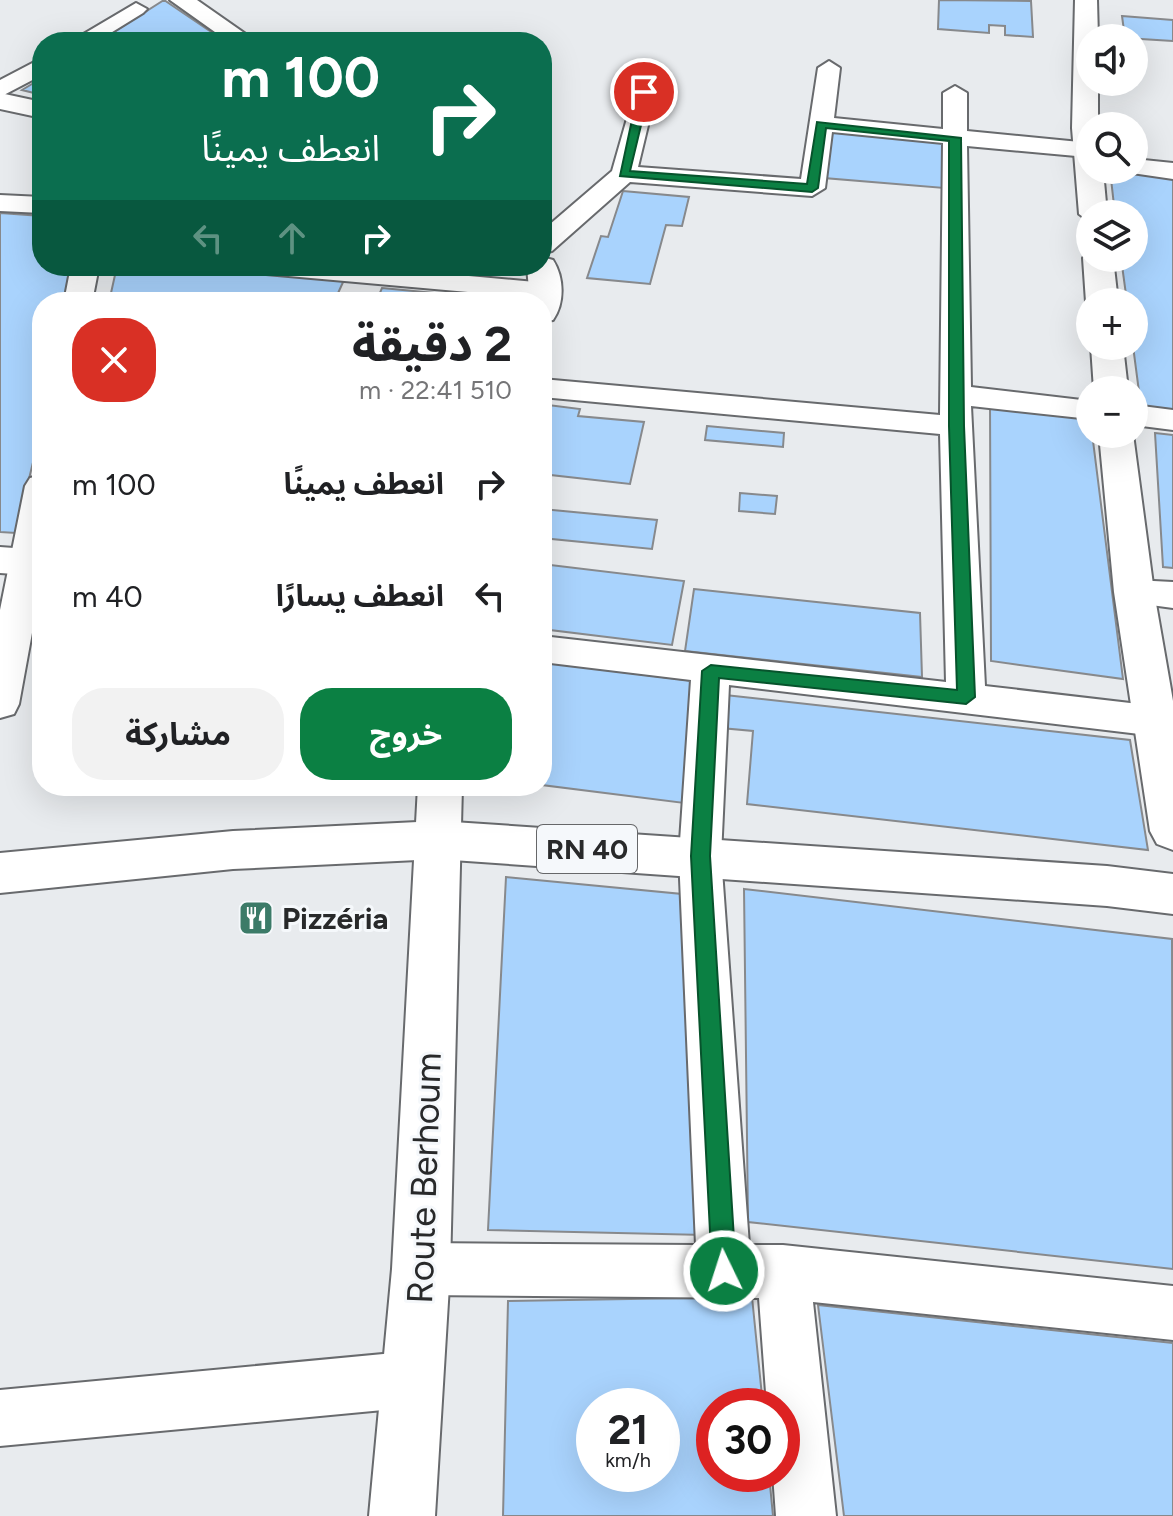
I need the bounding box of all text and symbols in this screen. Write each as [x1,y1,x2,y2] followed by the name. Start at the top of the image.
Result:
[1076,24,1148,448] map controls
[1076,24,1148,96] button: sound
[222,44,380,111] text: 100 m
[610,58,678,126] pin
[408,64,512,168] icon: right
[622,70,666,114] icon: arrive
[1076,112,1148,184] button: search
[201,127,380,170] text: انعطف يمينًا
[1076,200,1148,272] button: layers
[186,216,230,260] icon: left
[270,216,314,260] icon: ahead
[354,216,398,260] icon: right
[1076,288,1148,360] button: +
[352,315,512,373] text: 2 دقيقة
[72,318,156,402] button: close
[359,374,512,406] text: 510 m · 22:41
[1076,376,1148,448] button: −
[468,462,512,506] icon: right
[283,465,444,502] text: انعطف يمينًا
[72,466,156,503] text: 100 m
[468,574,512,618] icon: left
[276,577,444,614] text: انعطف يسارًا
[72,578,143,615] text: 40 m
[72,688,284,780] button: مشاركة
[300,688,512,780] button: خروج
[537,825,637,873] road number: RN 40
[237,899,275,937] restaurant icon: Pizzéria
[282,900,389,937] place label: Pizzéria
[398,1052,450,1304] street label: Route Berhoum
[682,1229,766,1313] position arrow
[696,1388,800,1492] speed limit sign: 30
[608,1406,648,1454] text: 21
[605,1448,651,1472] text: km/h

